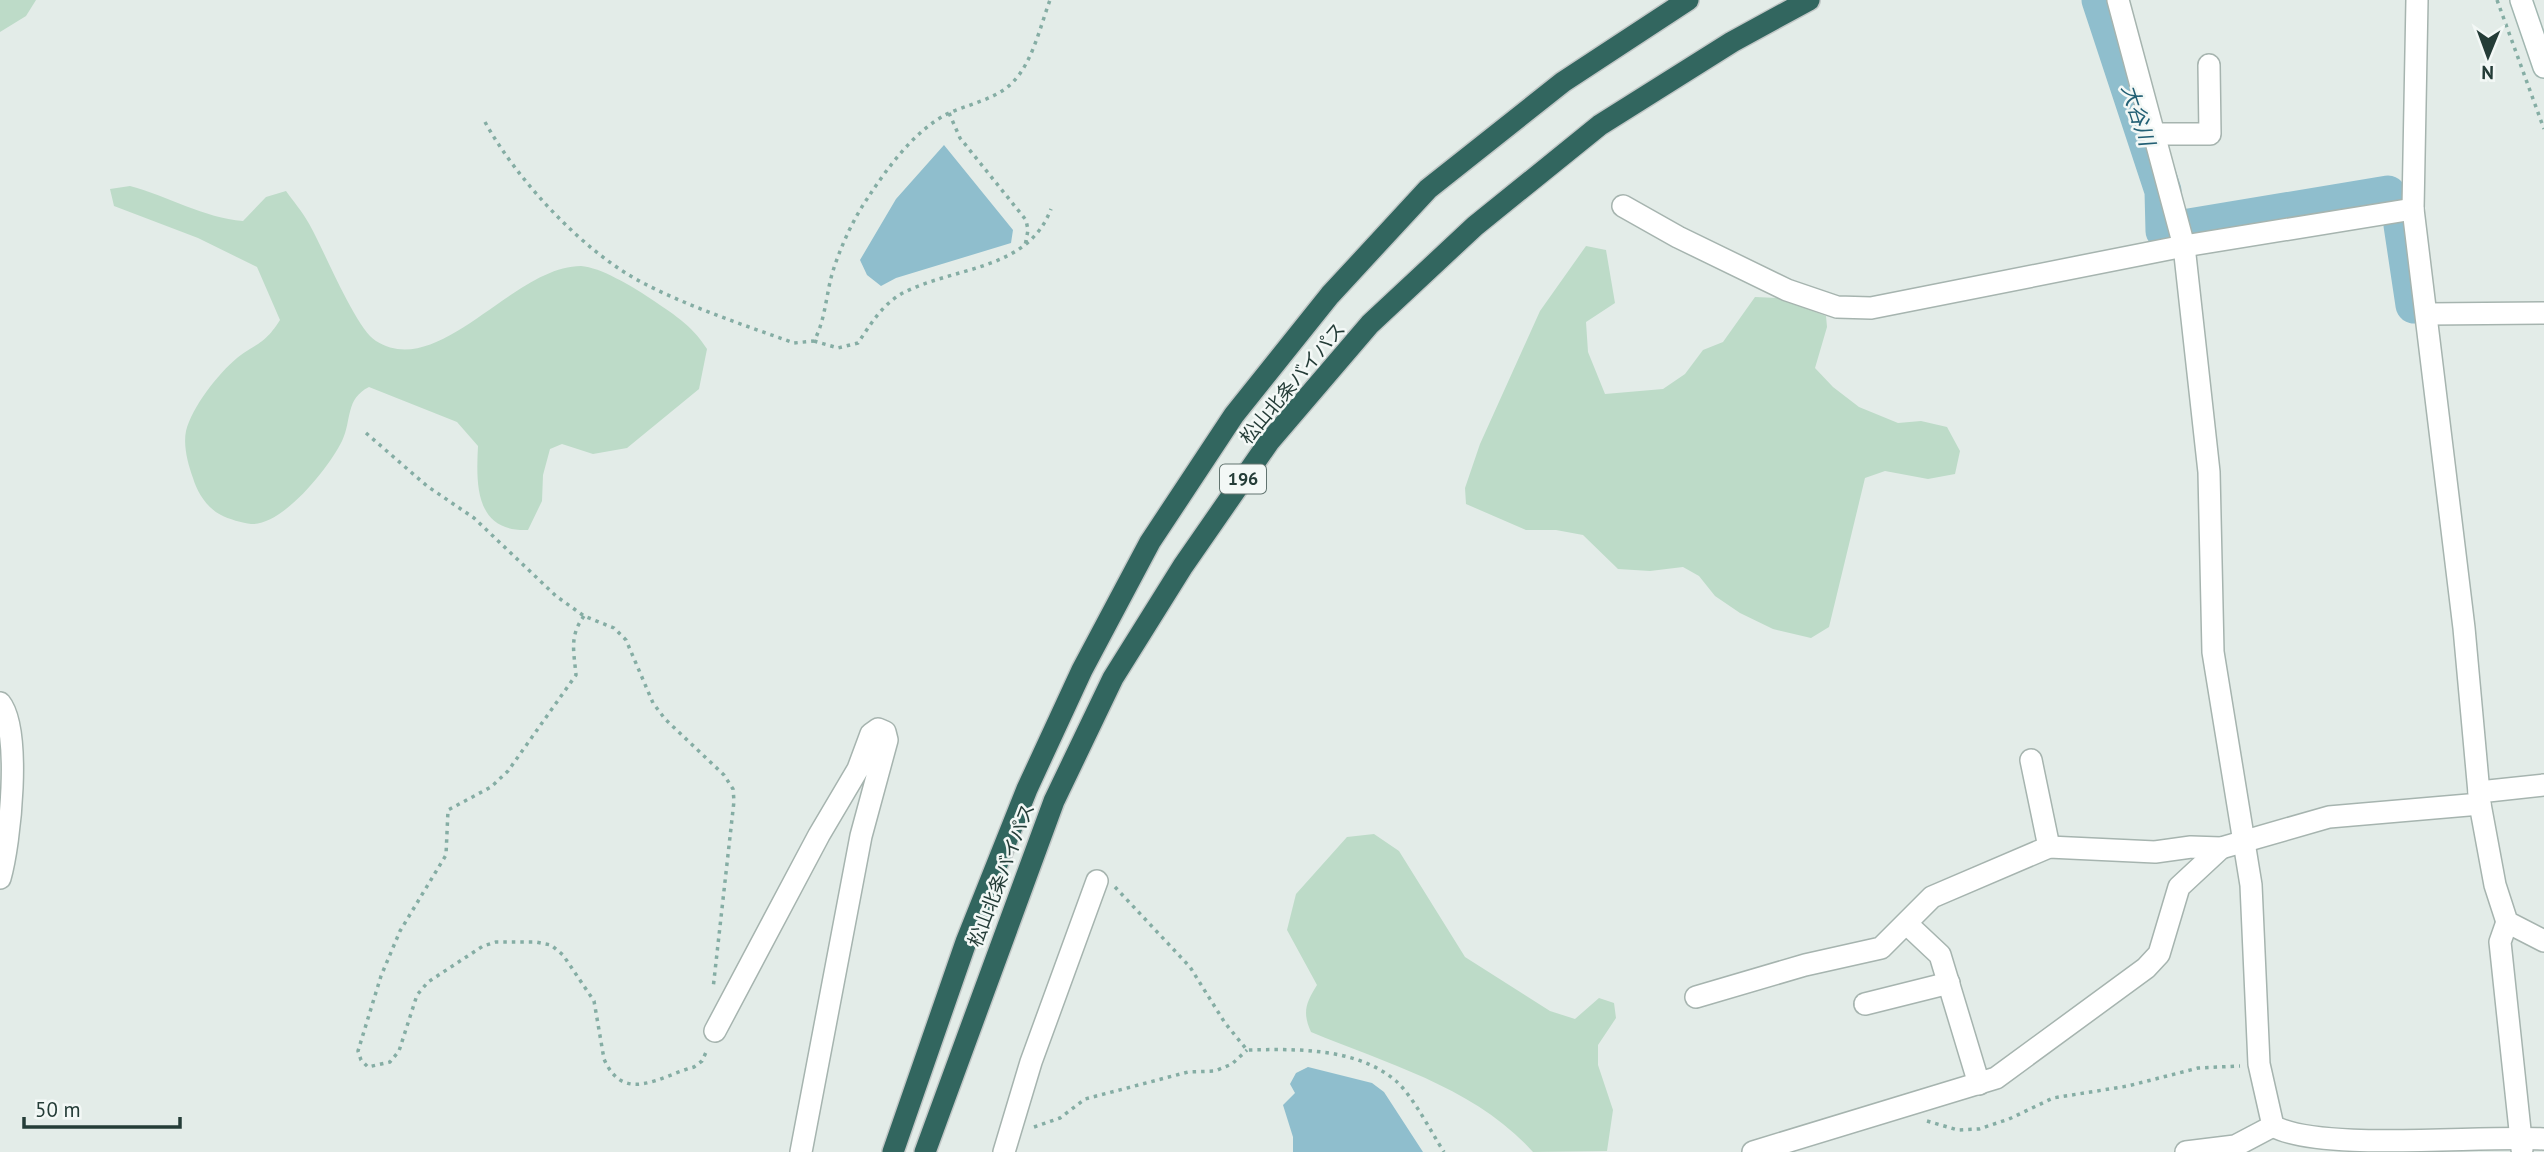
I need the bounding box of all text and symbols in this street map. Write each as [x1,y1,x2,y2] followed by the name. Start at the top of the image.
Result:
[2453,21,2523,91] north arrow
[2481,61,2494,85] text: N
[2116,81,2162,151] water label: 大谷川
[1234,317,1350,449] street label: 松山北条バイパス
[1220,464,1266,494] road number: 196
[963,800,1039,950] street label: 松山北条バイパス
[24,1086,180,1130] scale bar
[35,1096,81,1123] text: 50 m

